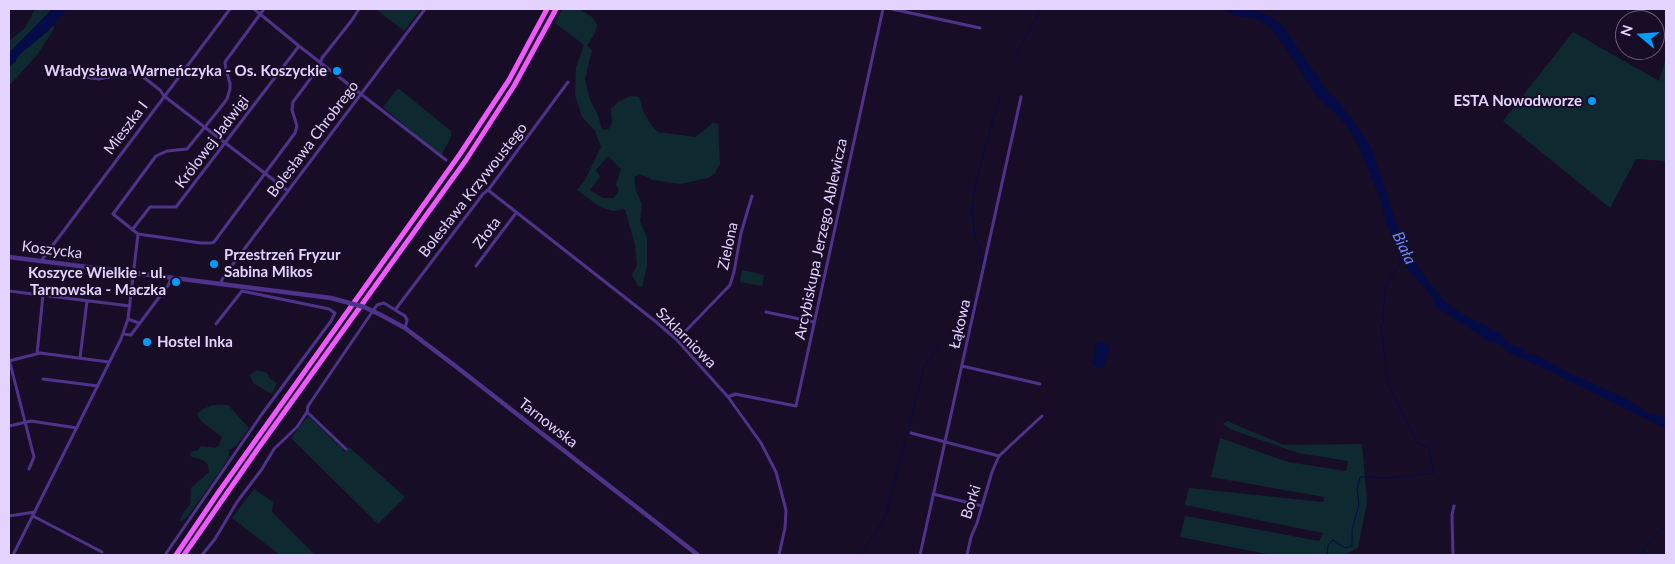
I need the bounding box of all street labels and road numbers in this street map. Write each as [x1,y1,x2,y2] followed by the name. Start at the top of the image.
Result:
[263,77,363,201] street label: Bolesława Chrobrego
[171,92,253,192] street label: Królowej Jadwigi
[100,98,152,158] street label: Mieszka I
[415,119,531,261] street label: Bolesława Krzywoustego
[791,137,851,341] street label: Arcybiskupa Jerzego Ablewicza
[469,214,505,252] street label: Złota
[714,220,742,272] street label: Zielona
[21,237,83,263] street label: Koszycka
[946,298,974,350] street label: Łąkowa
[652,304,720,372] street label: Szklarniowa
[515,394,581,452] street label: Tarnowska
[957,483,985,521] street label: Borki

